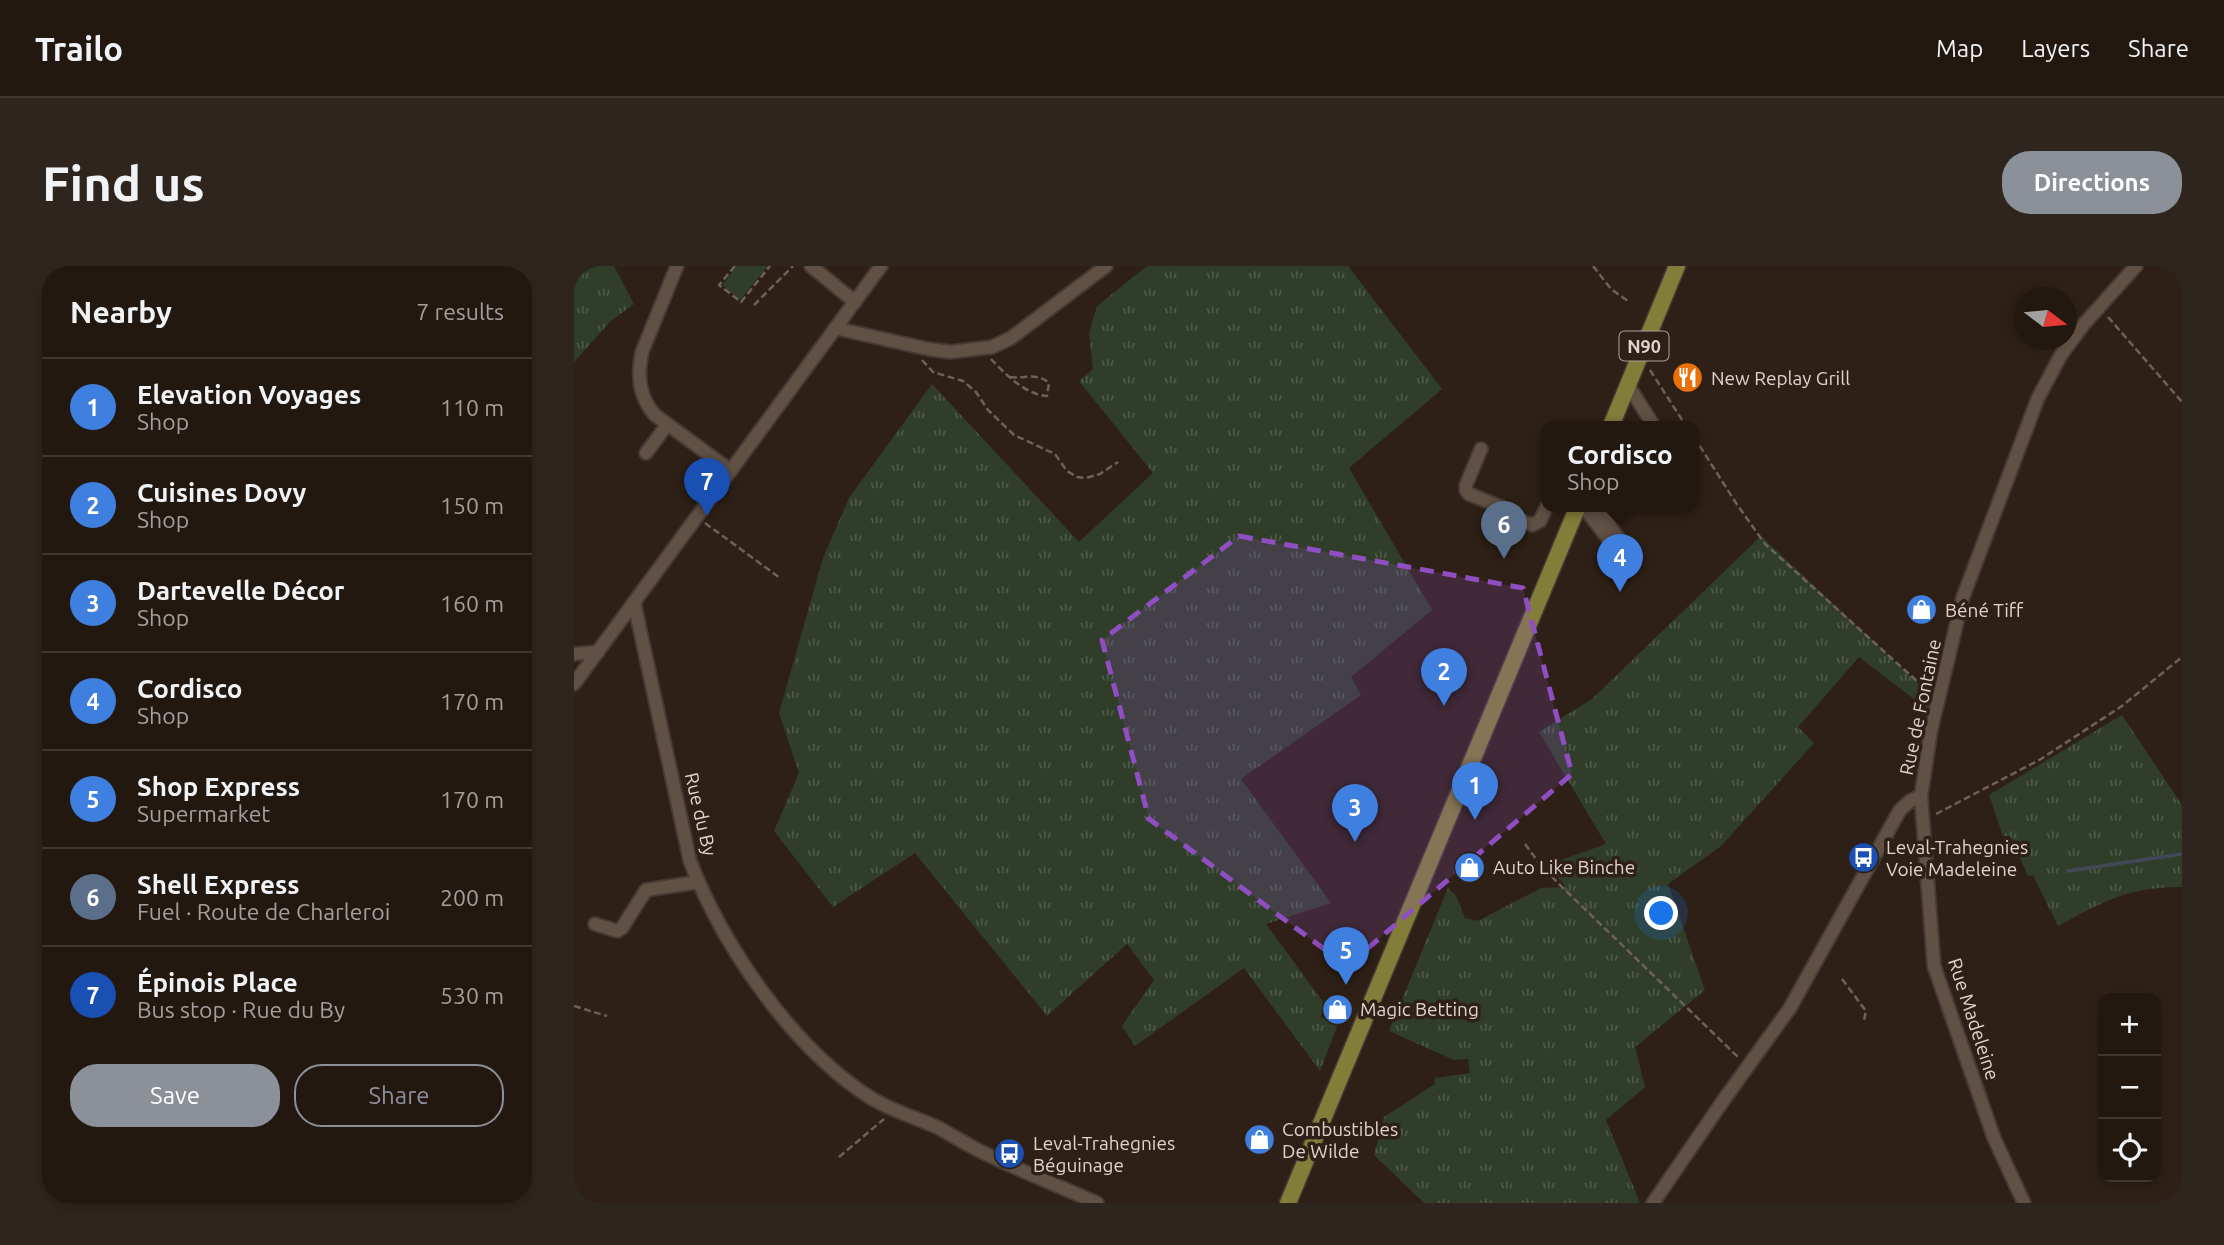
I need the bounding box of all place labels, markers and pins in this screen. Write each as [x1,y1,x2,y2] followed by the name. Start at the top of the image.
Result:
[1671,361,1705,395] restaurant icon: New Replay Grill
[1711,367,1850,389] place label: New Replay Grill
[684,458,730,516] pin: 7
[1481,501,1527,559] pin: 6
[1597,534,1643,592] pin: 4
[1905,593,1939,627] shop icon: Béné Tiff
[1945,599,2024,621] place label: Béné Tiff
[1421,648,1467,706] pin: 2
[1452,762,1498,820] pin: 1
[1332,784,1378,842] pin: 3
[1886,836,2028,880] place label: Leval-Trahegnies Voie Madeleine
[1846,841,1880,875] bus stop icon: Leval-Trahegnies Voie Madeleine
[1453,850,1487,884] shop icon: Auto Like Binche
[1493,856,1635,878] place label: Auto Like Binche
[1323,927,1369,985] pin: 5
[1320,992,1354,1026] shop icon: Magic Betting
[1360,998,1479,1020] place label: Magic Betting
[1282,1118,1398,1162] place label: Combustibles De Wilde
[1242,1123,1276,1157] shop icon: Combustibles De Wilde
[1033,1132,1175,1176] place label: Leval-Trahegnies Béguinage
[993,1137,1027,1171] bus stop icon: Leval-Trahegnies Béguinage

